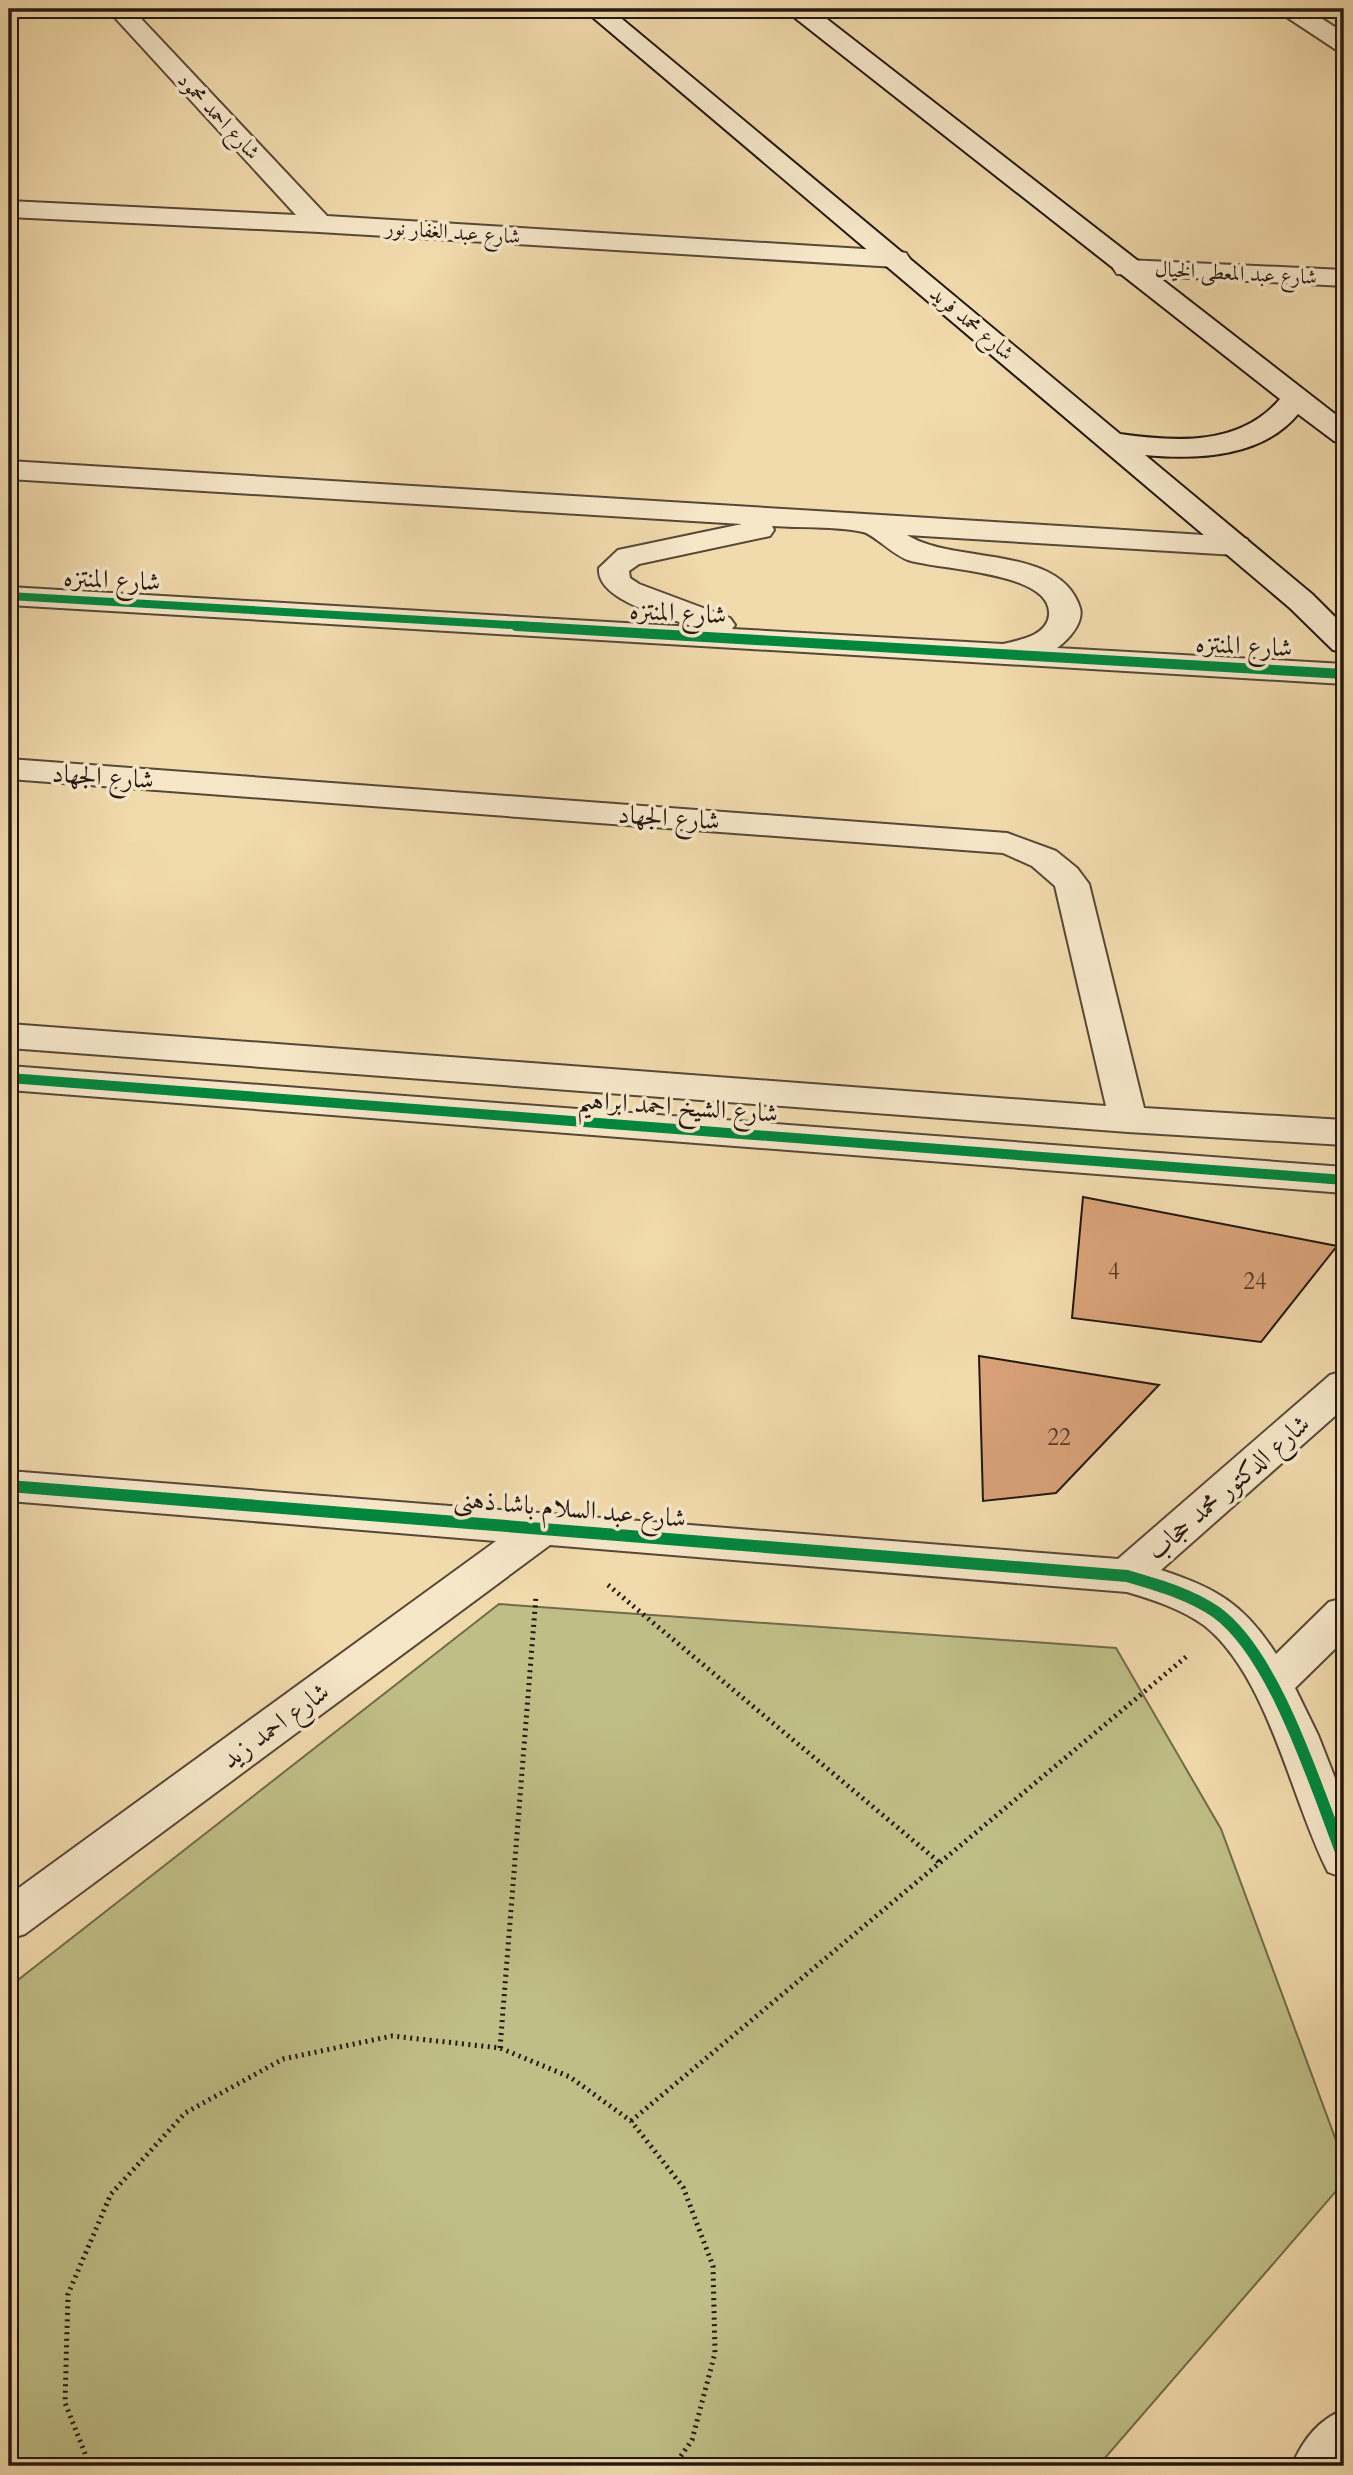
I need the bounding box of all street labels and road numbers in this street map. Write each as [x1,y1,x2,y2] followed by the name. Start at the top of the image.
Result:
[168,66,267,168] street label: شارع احمد محمود
[382,213,521,255] street label: شارع عبد الغفار نور
[1154,255,1318,295] street label: شارع عبد المعطى الخيال
[921,280,1020,370] street label: شارع محمد فريد
[62,559,161,604] street label: شارع المنتزه
[628,592,727,637] street label: شارع المنتزه
[1194,625,1293,670] street label: شارع المنتزه
[51,755,155,802] street label: شارع الجهاد
[617,796,721,843] street label: شارع الجهاد
[576,1082,779,1139] street label: شارع الشيخ احمد ابراهيم
[1139,1407,1320,1571] street label: شارع الدكتور محمد حجاب
[452,1481,687,1541] street label: شارع عبد السلام باشا ذهنى
[214,1674,339,1780] street label: شارع احمد زيد

